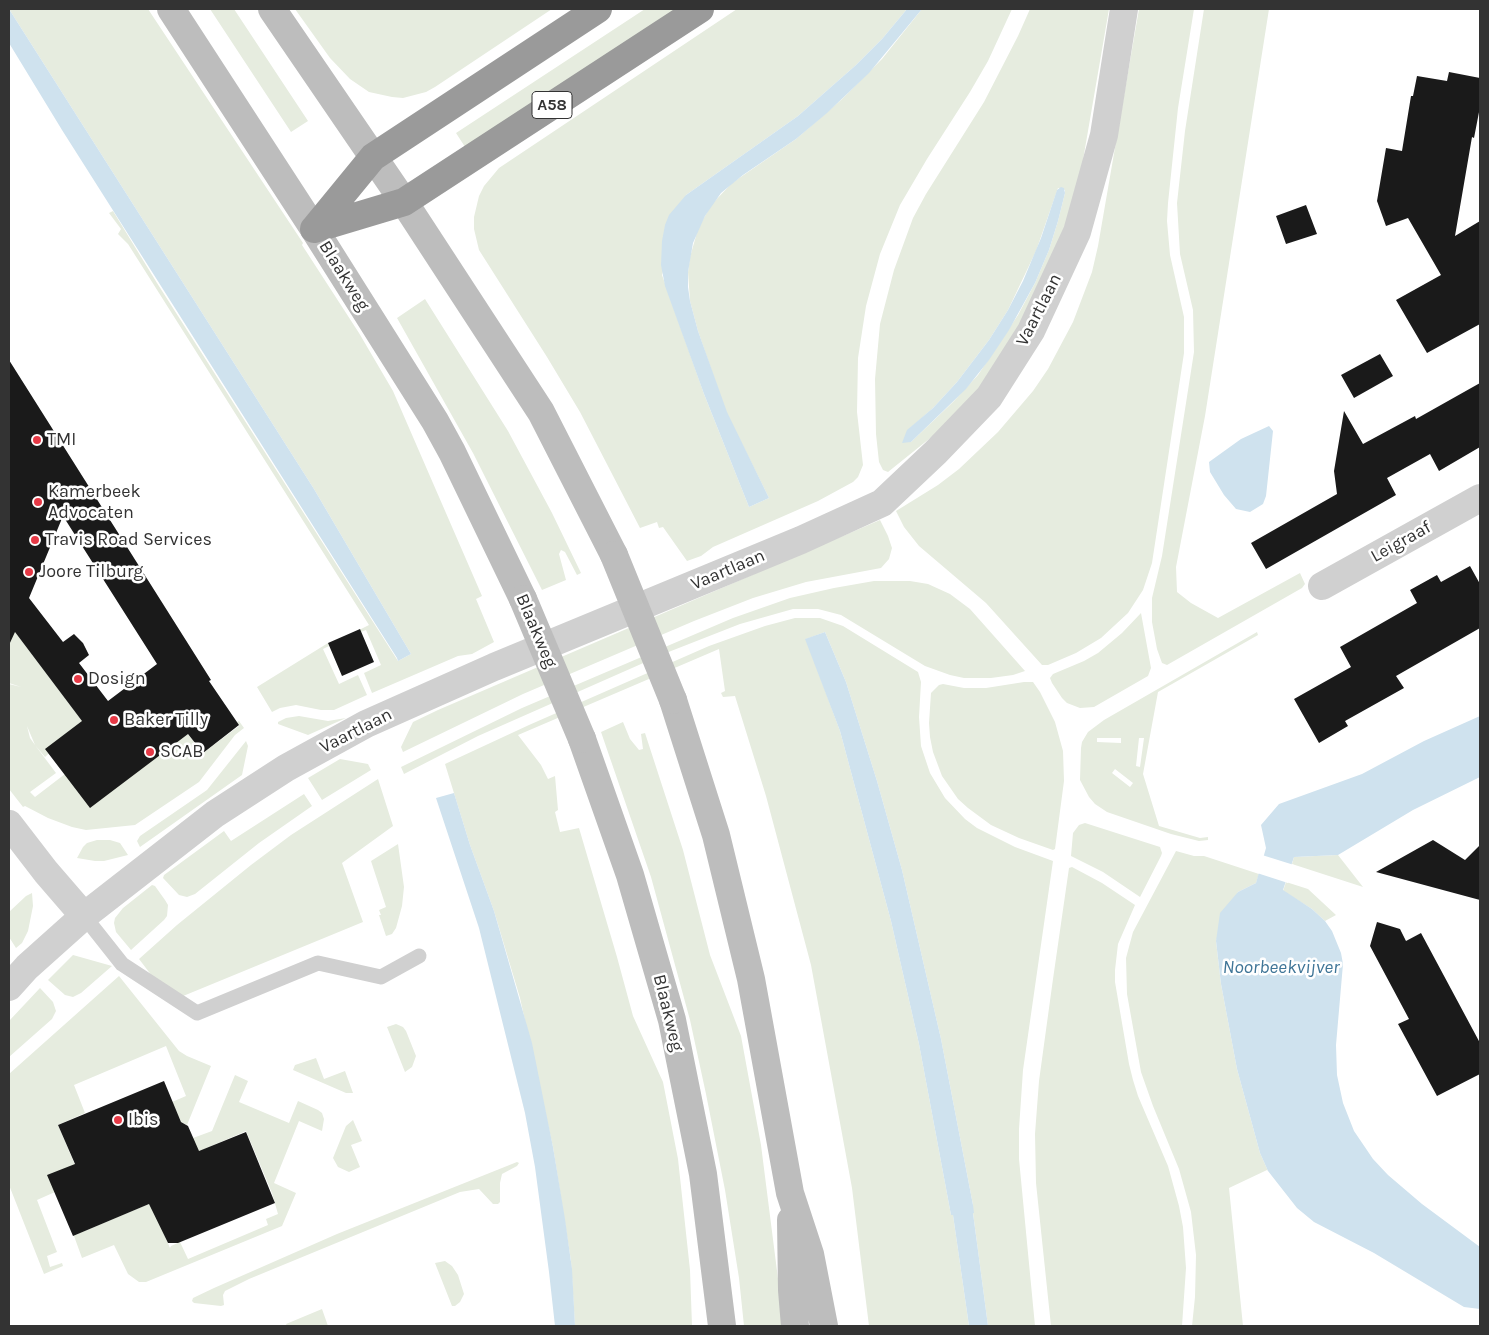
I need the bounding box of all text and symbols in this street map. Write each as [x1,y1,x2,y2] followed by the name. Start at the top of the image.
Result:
[532,92,572,118] road number: A58
[314,237,374,315] street label: Blaakweg
[1012,270,1066,350] street label: Vaartlaan
[47,429,76,451] place label: TMI
[31,434,43,446] marker: TMI
[48,481,141,524] place label: Kamerbeek Advocaten
[32,496,44,508] marker: Kamerbeek Advocaten
[1367,517,1435,567] street label: Leigraaf
[45,529,212,551] place label: Travis Road Services
[29,534,41,546] marker: Travis Road Services
[688,545,768,595] street label: Vaartlaan
[39,561,143,583] place label: Joore Tilburg
[23,566,35,578] marker: Joore Tilburg
[511,591,561,671] street label: Blaakweg
[88,668,146,690] place label: Dosign
[72,673,84,685] marker: Dosign
[316,704,396,758] street label: Vaartlaan
[124,709,208,731] place label: Baker Tilly
[108,714,120,726] marker: Baker Tilly
[160,741,203,763] place label: SCAB
[144,746,156,758] marker: SCAB
[1222,957,1340,979] water label: Noorbeekvijver
[648,972,688,1054] street label: Blaakweg
[128,1109,159,1131] place label: Ibis
[112,1114,124,1126] marker: Ibis

